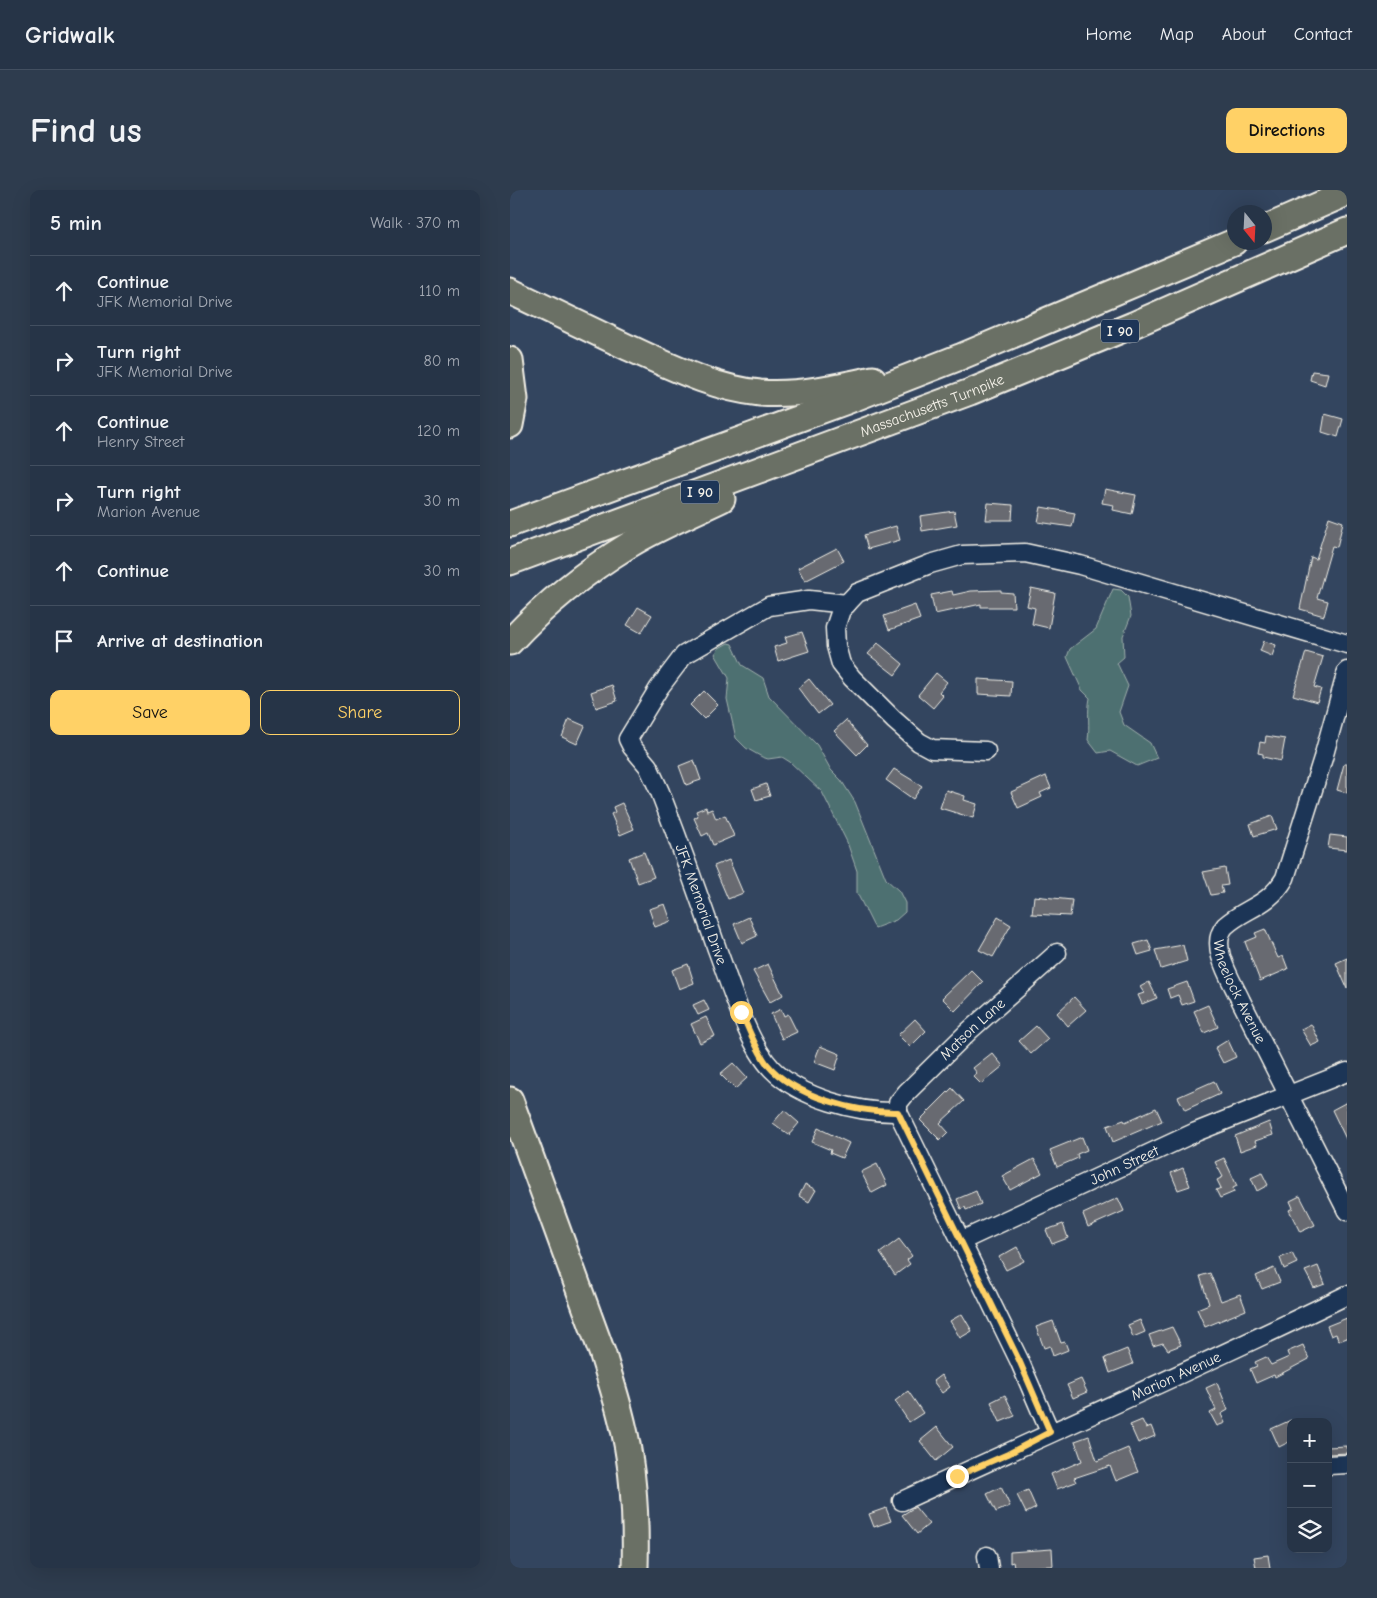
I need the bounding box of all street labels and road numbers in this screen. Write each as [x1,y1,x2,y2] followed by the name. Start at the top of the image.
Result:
[1101,320,1139,342] road number: I 90
[857,370,1007,441] street label: Massachusetts Turnpike
[681,480,719,504] road number: I 90
[671,841,731,968] street label: JFK Memorial Drive
[1210,939,1270,1047] street label: Wheelock Avenue
[936,994,1009,1064] street label: Matson Lane
[1087,1141,1162,1189] street label: John Street
[1128,1347,1224,1404] street label: Marion Avenue

